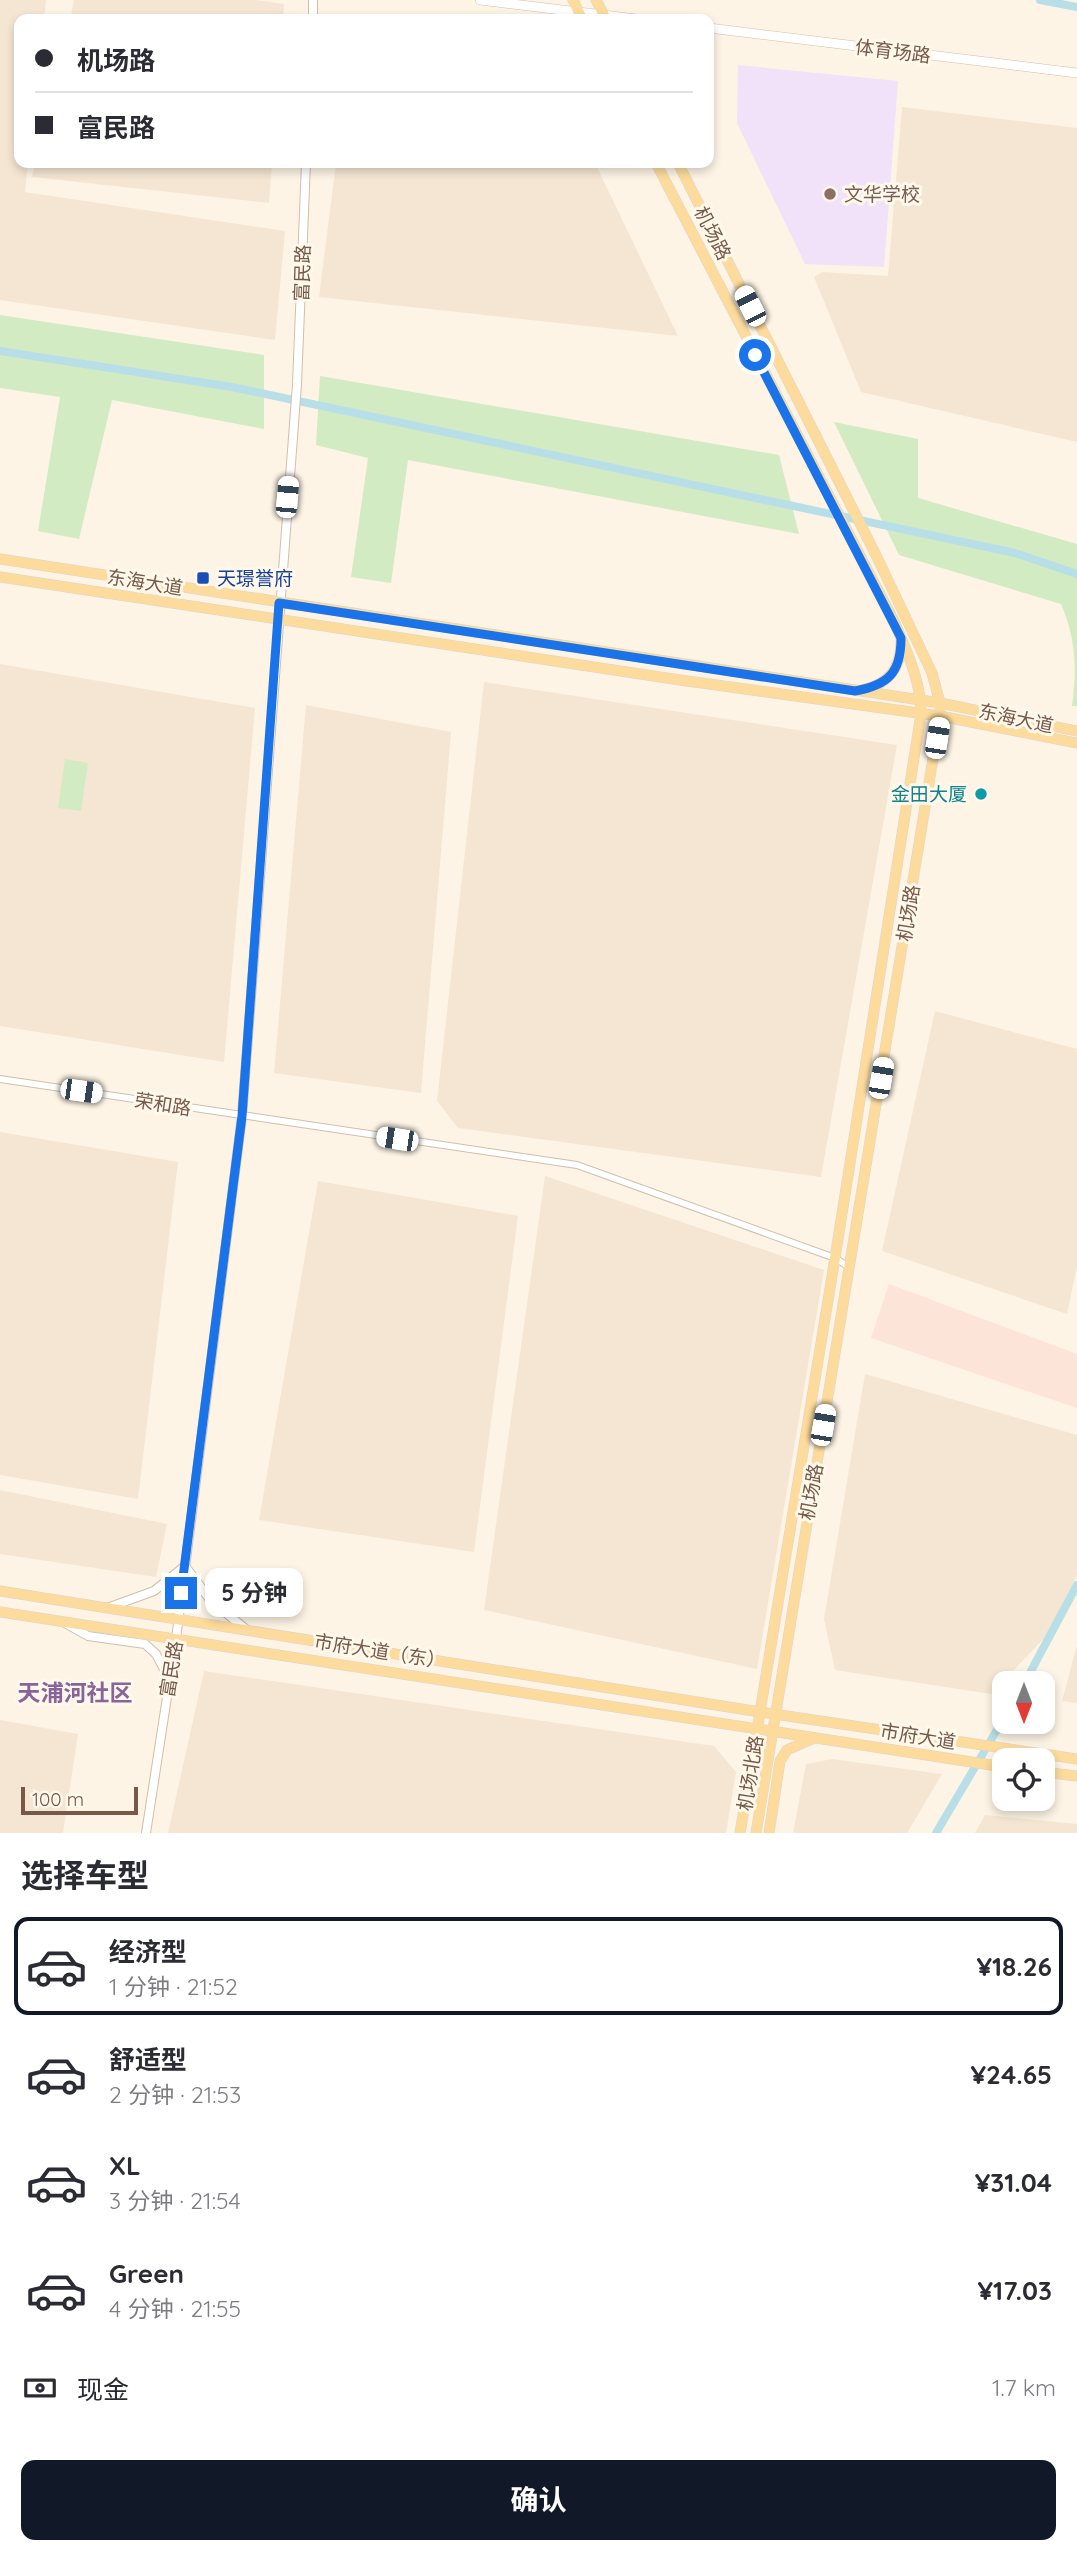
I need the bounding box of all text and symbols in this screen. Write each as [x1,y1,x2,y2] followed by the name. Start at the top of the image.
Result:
[854,34,932,68] street label: 体育场路
[77,44,155,77] text: 机场路
[77,111,155,144] text: 富民路
[844,182,920,206] place label: 文华学校
[822,186,838,202] marker: 文华学校
[689,202,737,264] street label: 机场路
[289,244,315,302] street label: 富民路
[732,283,769,329] car
[739,339,771,371] route start
[275,475,300,519] car
[106,564,184,600] street label: 东海大道
[217,566,293,590] place label: 天璟誉府
[195,570,211,586] marker: 天璟誉府
[976,698,1056,738] street label: 东海大道
[924,716,951,760] car
[891,782,967,806] place label: 金田大厦
[973,786,989,802] marker: 金田大厦
[892,883,924,943] street label: 机场路
[868,1055,895,1101] car
[59,1078,104,1104] car
[133,1088,193,1120] street label: 荣和路
[375,1125,420,1153] car
[810,1402,837,1448] car
[794,1462,828,1522] street label: 机场路
[206,1568,304,1618] callout: 5 分钟
[165,1577,197,1609] route end
[221,1578,287,1607] text: 5 分钟
[312,1629,448,1673] street label: 市府大道（东）
[155,1639,187,1699] street label: 富民路
[992,1671,1055,1734] north arrow
[992,1671,1055,1811] map controls
[18,1678,133,1707] district label: 天浦河社区
[879,1718,957,1754] street label: 市府大道
[732,1734,768,1812] street label: 机场北路
[992,1748,1055,1811] button: locate
[21,1784,138,1816] scale bar
[32,1787,84,1811] text: 100 m
[21,1855,149,1895] text: 选择车型
[25,1935,88,1998] icon: car
[109,1935,187,1968] text: 经济型
[976,1950,1052,1983] text: ¥18.26
[109,1972,238,2001] text: 1 分钟 · 21:52
[25,2043,88,2106] icon: car
[109,2043,187,2076] text: 舒适型
[971,2058,1052,2091] text: ¥24.65
[109,2080,241,2109] text: 2 分钟 · 21:53
[109,2149,141,2182] text: XL
[25,2151,88,2214] icon: car
[975,2166,1052,2199] text: ¥31.04
[109,2186,241,2215] text: 3 分钟 · 21:54
[109,2257,184,2290] text: Green
[25,2259,88,2322] icon: car
[978,2274,1052,2307] text: ¥17.03
[109,2294,241,2323] text: 4 分钟 · 21:55
[21,2369,59,2407] icon: cash
[77,2373,129,2406] text: 现金
[992,2373,1056,2402] text: 1.7 km
[21,2460,1056,2540] button: 确认

